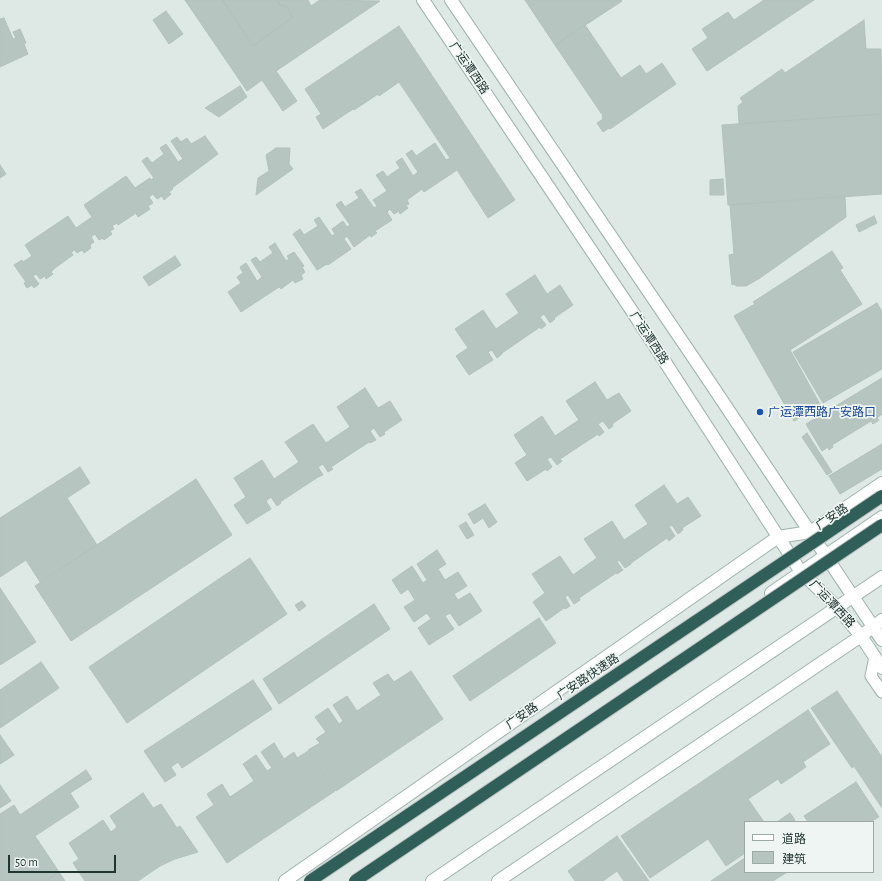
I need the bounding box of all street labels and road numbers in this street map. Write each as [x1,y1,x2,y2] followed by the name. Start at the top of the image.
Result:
[446,39,492,97] street label: 广运潭西路
[627,309,671,367] street label: 广运潭西路
[813,501,851,533] street label: 广安路
[806,577,858,631] street label: 广运潭西路
[554,651,622,703] street label: 广安路快速路
[503,700,541,732] street label: 广安路

